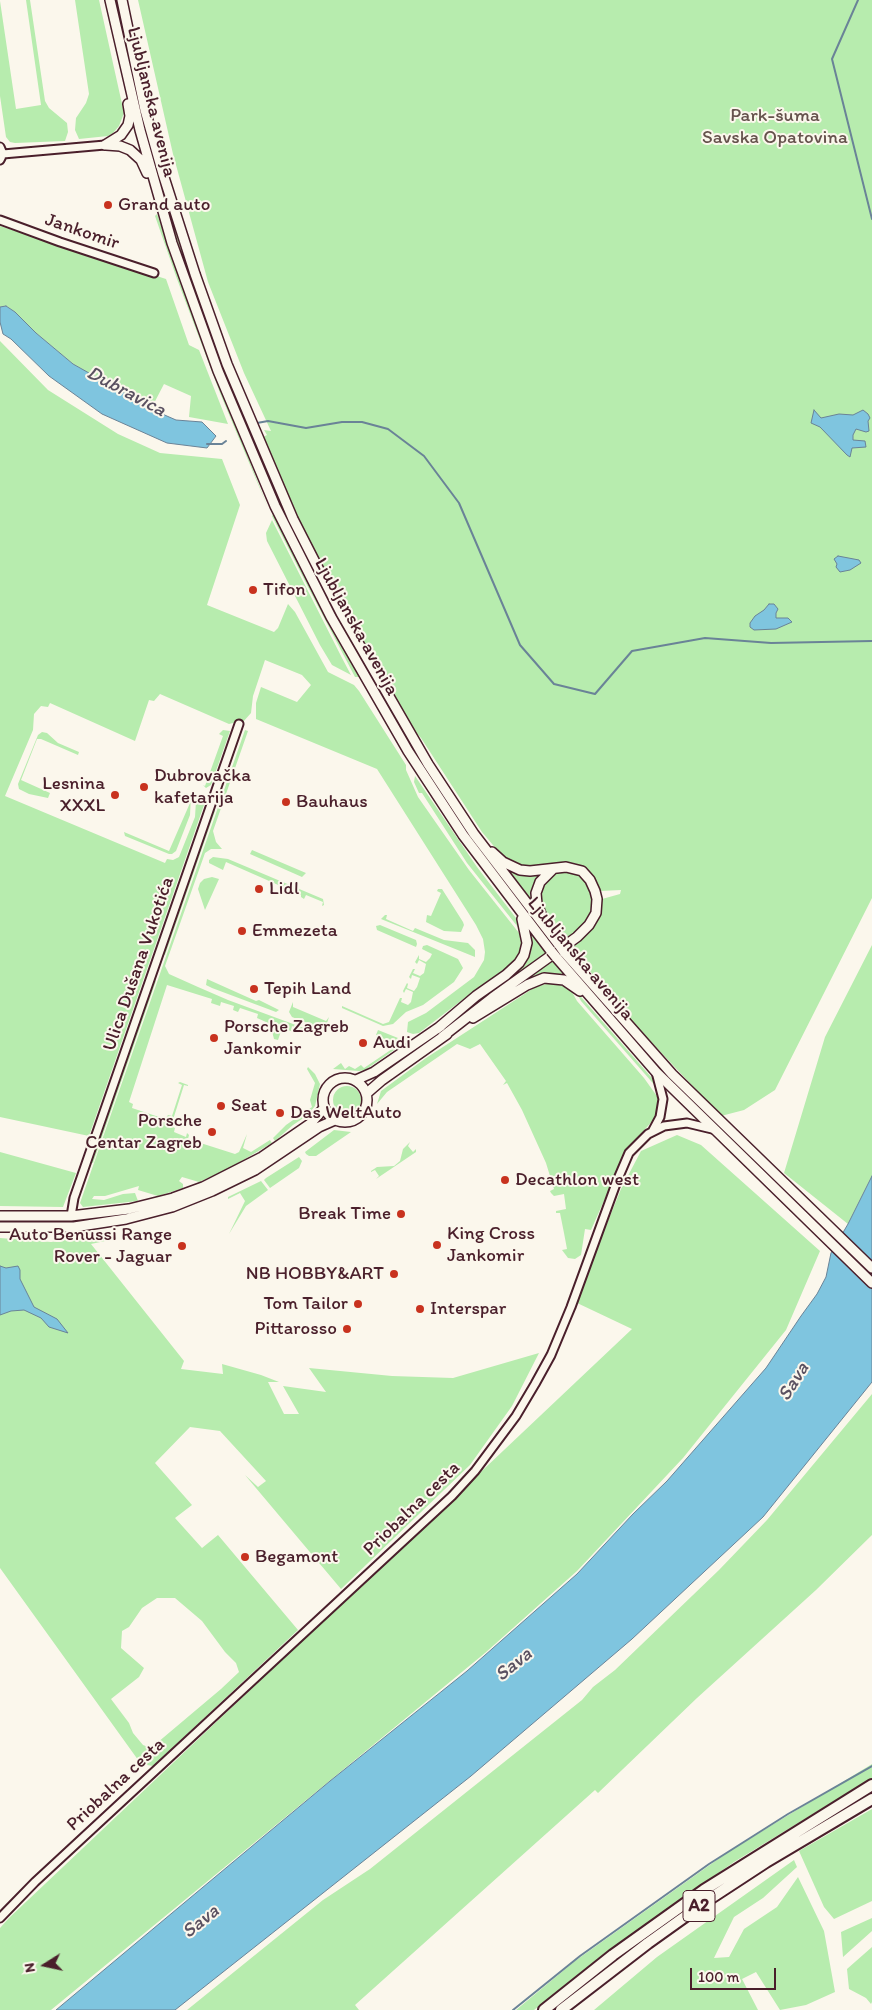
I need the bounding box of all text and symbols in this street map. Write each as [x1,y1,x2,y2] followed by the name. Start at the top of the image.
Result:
[121,25,181,179] street label: Ljubljanska avenija
[702,105,848,149] park label: Park-šuma Savska Opatovina
[118,194,210,216] place label: Grand auto
[102,199,114,211] marker: Grand auto
[42,209,122,255] street label: Jankomir
[82,361,170,423] water label: Dubravica
[309,554,403,700] street label: Ljubljanska avenija
[263,579,306,601] place label: Tifon
[247,584,259,596] marker: Tifon
[154,765,251,809] place label: Dubrovačka kafetarija
[42,773,105,817] place label: Lesnina XXXL
[138,781,150,793] marker: Dubrovačka kafetarija
[109,789,121,801] marker: Lesnina XXXL
[296,791,368,813] place label: Bauhaus
[280,796,292,808] marker: Bauhaus
[98,874,180,1054] street label: Ulica Dušana Vukotića
[269,878,299,900] place label: Lidl
[253,883,265,895] marker: Lidl
[522,893,638,1025] street label: Ljubljanska avenija
[252,920,338,942] place label: Emmezeta
[236,925,248,937] marker: Emmezeta
[264,978,351,1000] place label: Tepih Land
[248,983,260,995] marker: Tepih Land
[224,1016,349,1060] place label: Porsche Zagreb Jankomir
[208,1032,220,1044] marker: Porsche Zagreb Jankomir
[373,1032,411,1054] place label: Audi
[357,1037,369,1049] marker: Audi
[231,1095,267,1117] place label: Seat
[215,1100,227,1112] marker: Seat
[290,1102,402,1124] place label: Das WeltAuto
[274,1107,286,1119] marker: Das WeltAuto
[85,1110,202,1154] place label: Porsche Centar Zagreb
[206,1126,218,1138] marker: Porsche Centar Zagreb
[515,1169,639,1191] place label: Decathlon west
[499,1174,511,1186] marker: Decathlon west
[298,1203,391,1225] place label: Break Time
[395,1208,407,1220] marker: Break Time
[447,1223,535,1267] place label: King Cross Jankomir
[9,1224,172,1268] place label: Auto Benussi Range Rover - Jaguar
[431,1239,443,1251] marker: King Cross Jankomir
[176,1240,188,1252] marker: Auto Benussi Range Rover - Jaguar
[246,1263,384,1285] place label: NB HOBBY&ART
[388,1268,400,1280] marker: NB HOBBY&ART
[264,1293,348,1315] place label: Tom Tailor
[352,1298,364,1310] marker: Tom Tailor
[430,1298,506,1320] place label: Interspar
[414,1303,426,1315] marker: Interspar
[254,1318,337,1340] place label: Pittarosso
[341,1323,353,1335] marker: Pittarosso
[773,1358,815,1406] water label: Sava
[359,1457,465,1561] street label: Priobalna cesta
[255,1546,338,1568] place label: Begamont
[239,1551,251,1563] marker: Begamont
[491,1643,537,1687] water label: Sava
[62,1734,170,1836] street label: Priobalna cesta
[683,1890,715,1922] road number: A2
[178,1900,224,1944] water label: Sava
[20,1940,70,1990] north arrow
[692,1958,778,1990] scale bar
[21,1962,39,1974] text: N
[698,1968,739,1986] text: 100 m

